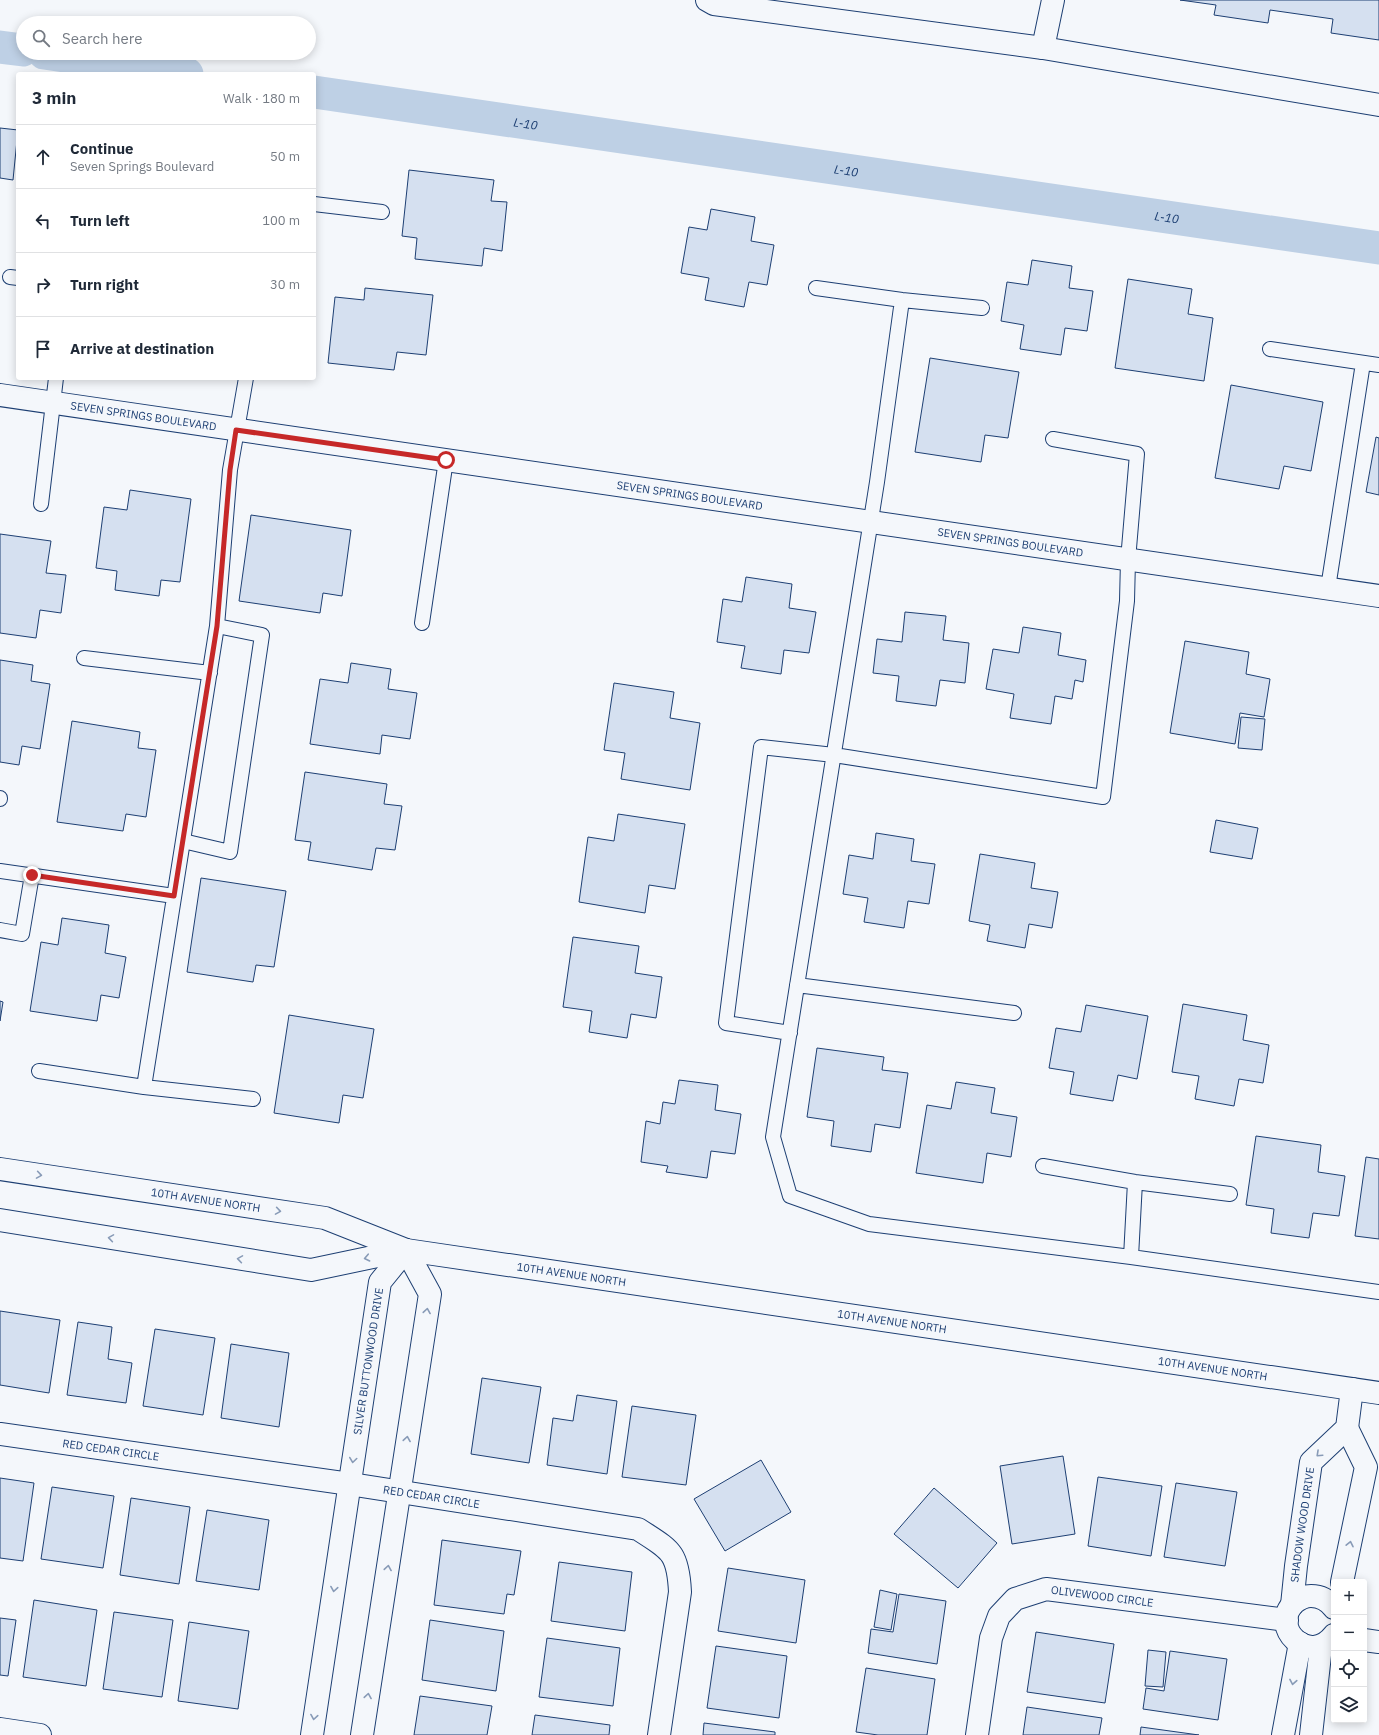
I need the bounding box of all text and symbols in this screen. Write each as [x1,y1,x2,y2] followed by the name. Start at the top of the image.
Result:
[16,16,316,60] search box
[30,27,52,49] icon: search
[62,29,142,48] text: Search here
[32,87,76,109] text: 3 min
[223,90,300,107] text: Walk · 180 m
[513,114,539,132] water label: L-10
[70,139,134,158] text: Continue
[32,146,54,168] icon: ahead
[270,148,300,165] text: 50 m
[70,158,214,175] text: Seven Springs Boulevard
[833,161,860,179] water label: L-10
[1154,208,1180,226] water label: L-10
[32,210,54,232] icon: left
[70,211,130,230] text: Turn left
[262,212,300,229] text: 100 m
[32,274,54,296] icon: right
[70,275,139,294] text: Turn right
[270,276,300,293] text: 30 m
[32,338,54,360] icon: arrive
[70,339,214,358] text: Arrive at destination
[70,398,217,433] street label: SEVEN SPRINGS BOULEVARD
[437,451,455,469] route start
[616,478,764,513] street label: SEVEN SPRINGS BOULEVARD
[936,525,1084,560] street label: SEVEN SPRINGS BOULEVARD
[23,866,41,884] route end
[35,1170,42,1179] one-way arrow
[150,1185,261,1215] street label: 10TH AVENUE NORTH
[275,1206,281,1215] one-way arrow
[108,1234,114,1243] one-way arrow
[364,1254,371,1262] one-way arrow
[237,1255,243,1263] one-way arrow
[516,1259,627,1289] street label: 10TH AVENUE NORTH
[350,1287,386,1436] street label: SILVER BUTTONWOOD DRIVE
[836,1306,948,1336] street label: 10TH AVENUE NORTH
[422,1308,431,1314] one-way arrow
[1157,1354,1268,1383] street label: 10TH AVENUE NORTH
[62,1436,160,1464] street label: RED CEDAR CIRCLE
[403,1436,411,1443] one-way arrow
[1316,1449,1323,1456] one-way arrow
[349,1457,358,1463] one-way arrow
[1287,1466,1317,1583] street label: SHADOW WOOD DRIVE
[382,1482,481,1511] street label: RED CEDAR CIRCLE
[1345,1541,1353,1547] one-way arrow
[383,1565,392,1571] one-way arrow
[1331,1579,1367,1723] map controls
[1331,1579,1367,1615] button: +
[1050,1583,1154,1610] street label: OLIVEWOOD CIRCLE
[330,1586,339,1592] one-way arrow
[1331,1615,1367,1651] button: −
[1331,1651,1367,1687] button: locate
[1289,1679,1298,1685] one-way arrow
[1331,1687,1367,1723] button: layers
[363,1693,372,1700] one-way arrow
[310,1714,319,1720] one-way arrow

